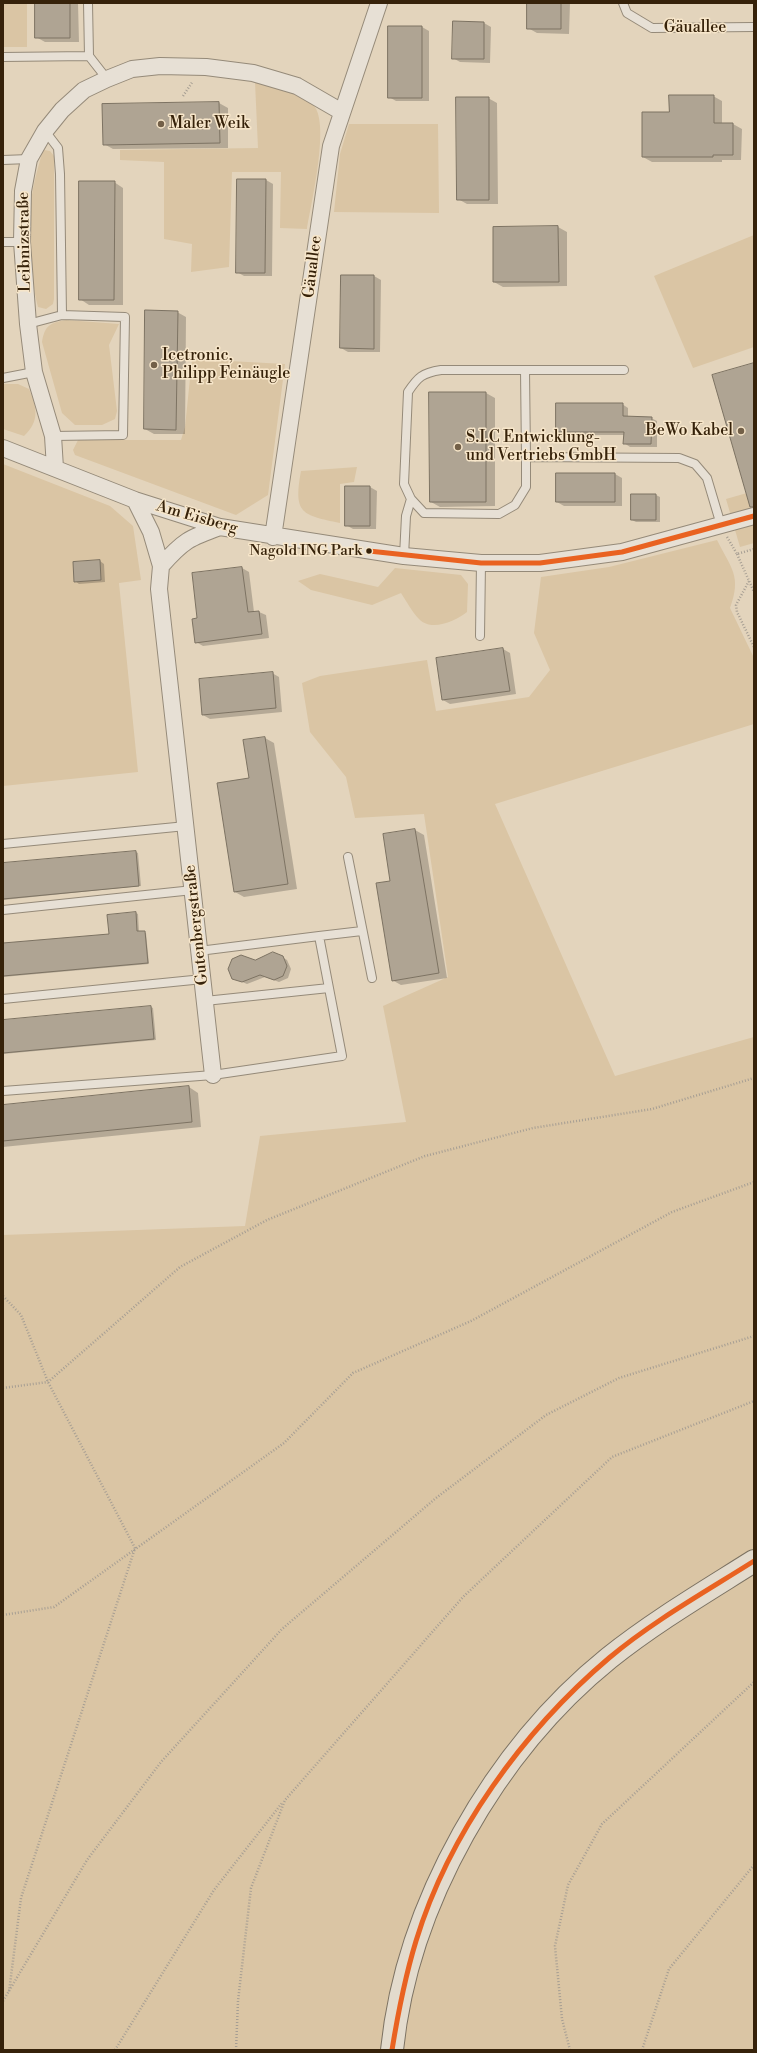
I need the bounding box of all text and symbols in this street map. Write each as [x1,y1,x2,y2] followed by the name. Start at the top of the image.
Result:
[664,18,726,38] street label: Gäuallee
[169,114,249,134] place label: Maler Weik
[156,119,166,129] marker: Maler Weik
[15,192,35,292] street label: Leibnizstraße
[300,235,326,299] street label: Gäuallee
[162,346,290,384] place label: Icetronic, Philipp Feinäugle
[149,360,159,370] marker: Icetronic, Philipp Feinäugle
[646,421,733,441] place label: BeWo Kabel
[736,426,746,436] marker: BeWo Kabel
[466,428,616,466] place label: S.I.C Entwicklung- und Vertriebs GmbH
[453,442,463,452] marker: S.I.C Entwicklung- und Vertriebs GmbH
[154,497,240,539] street label: Am Eisberg
[249,542,362,560] place label: Nagold ING Park
[364,546,374,556] marker: Nagold ING Park
[181,864,213,986] street label: Gutenbergstraße

